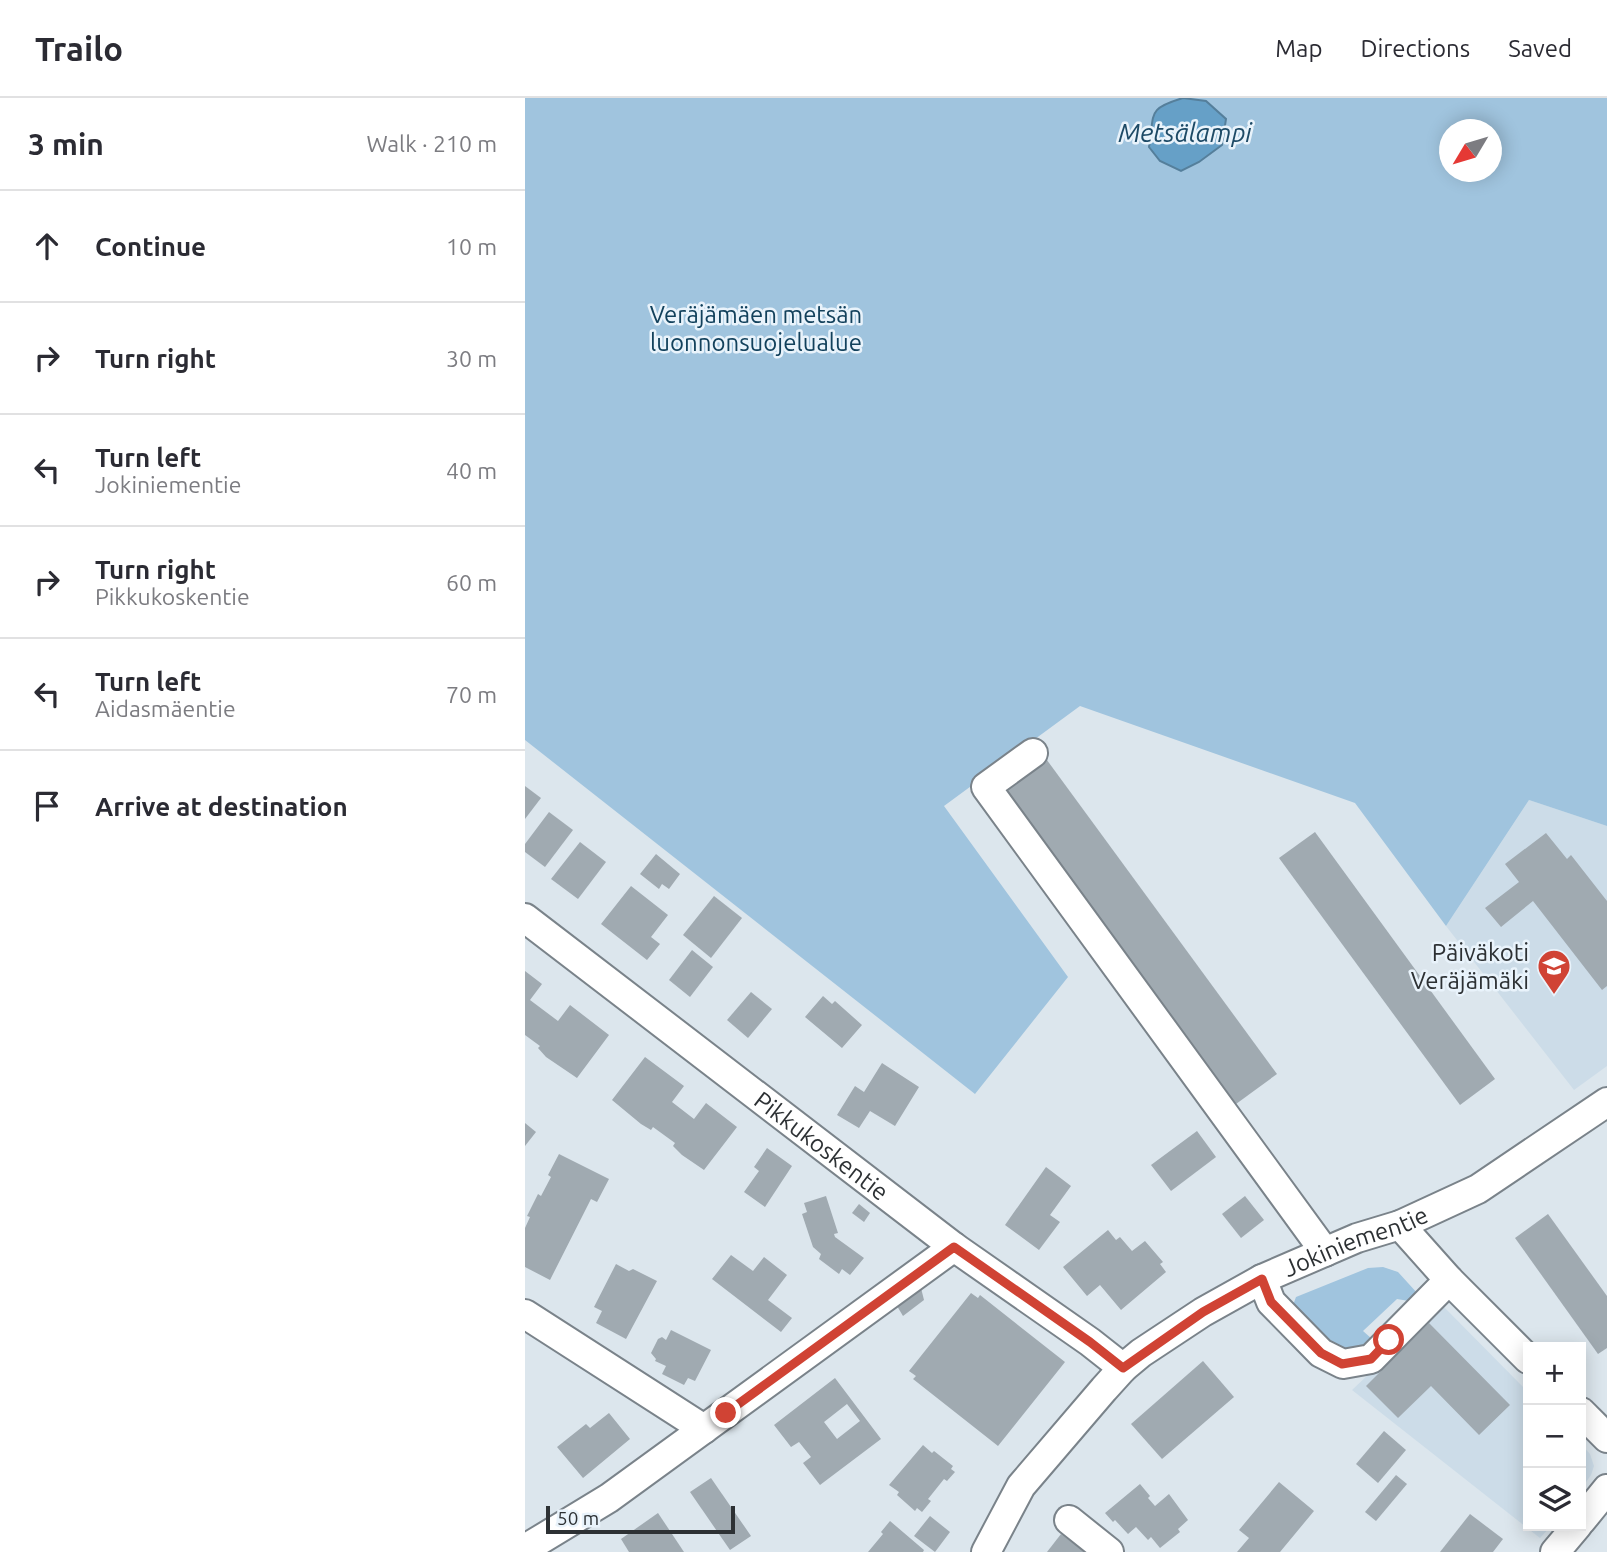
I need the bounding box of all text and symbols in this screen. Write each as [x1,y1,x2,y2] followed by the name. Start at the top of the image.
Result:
[35,30,123,67] text: Trailo
[1275,35,1322,62] text: Map
[1360,35,1470,62] text: Directions
[1508,35,1572,62] text: Saved
[1118,118,1253,147] water label: Metsälampi
[1439,119,1502,182] north arrow
[28,127,104,161] text: 3 min
[366,131,497,156] text: Walk · 210 m
[28,227,66,265] icon: ahead
[95,232,206,261] text: Continue
[446,234,497,259] text: 10 m
[650,301,862,356] park label: Veräjämäen metsän luonnonsuojelualue
[28,339,66,377] icon: right
[95,344,216,373] text: Turn right
[446,346,497,371] text: 30 m
[95,443,201,472] text: Turn left
[28,451,66,489] icon: left
[446,458,497,483] text: 40 m
[95,472,241,497] text: Jokiniementie
[95,555,216,584] text: Turn right
[28,563,66,601] icon: right
[446,570,497,595] text: 60 m
[95,584,250,609] text: Pikkukoskentie
[95,667,201,696] text: Turn left
[28,675,66,713] icon: left
[446,682,497,707] text: 70 m
[95,696,236,721] text: Aidasmäentie
[28,787,66,825] icon: arrive
[95,792,348,821] text: Arrive at destination
[1411,939,1529,994] place label: Päiväkoti Veräjämäki
[1535,947,1573,996] school or university icon: Päiväkoti Veräjämäki
[749,1086,894,1205] street label: Pikkukoskentie
[1279,1201,1432,1282] street label: Jokiniementie
[1373,1324,1404,1355] route start
[1523,1342,1586,1531] map controls
[1523,1342,1586,1405] button: +
[710,1397,741,1428] route end
[1523,1405,1586,1468] button: −
[1523,1468,1586,1531] button: layers
[546,1503,735,1535] scale bar
[557,1507,599,1529] text: 50 m

